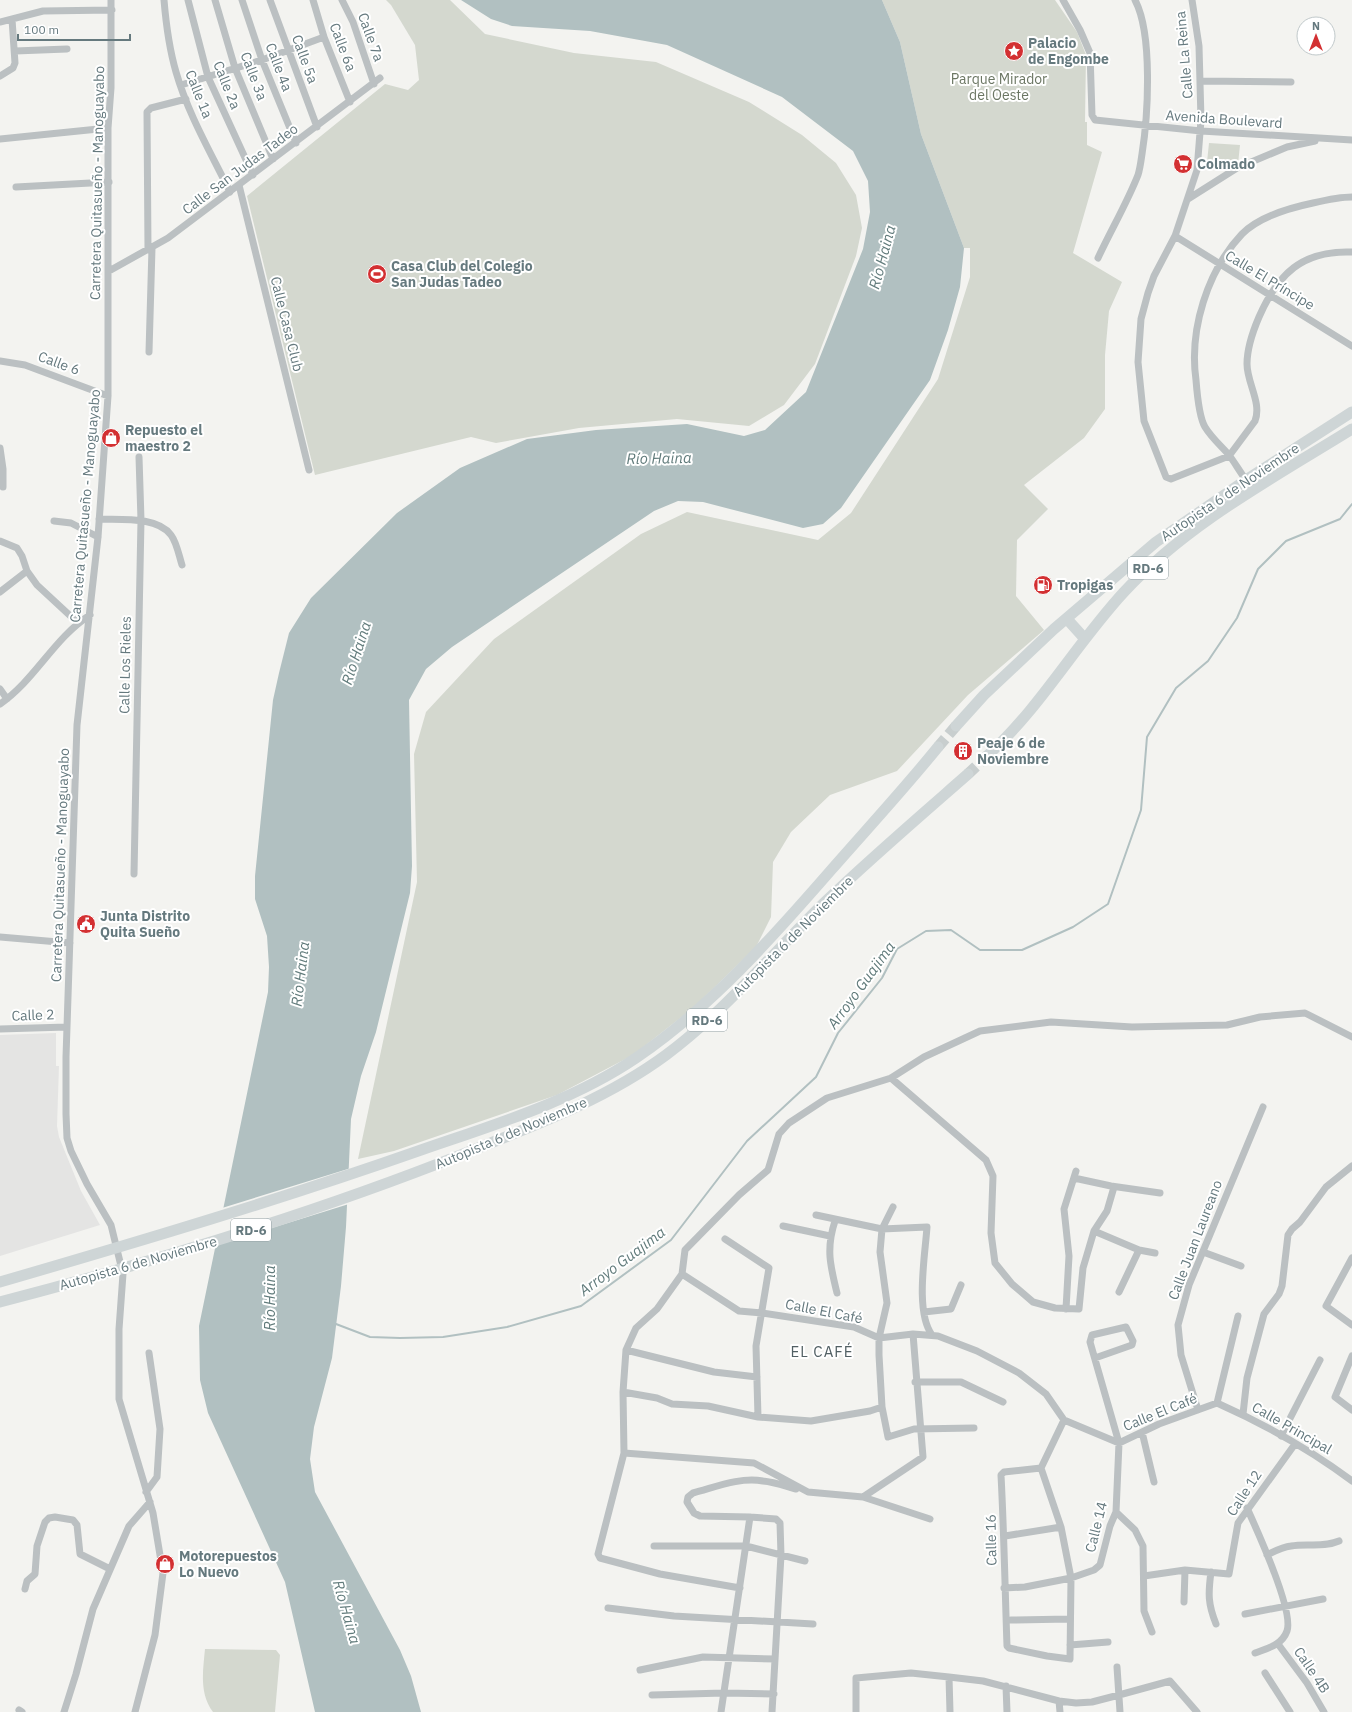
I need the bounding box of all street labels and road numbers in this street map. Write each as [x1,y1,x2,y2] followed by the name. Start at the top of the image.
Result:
[354,10,388,64] street label: Calle 7a
[1171,10,1197,100] street label: Calle La Reina
[326,20,361,74] street label: Calle 6a
[288,32,322,86] street label: Calle 5a
[262,40,297,94] street label: Calle 4a
[237,49,272,103] street label: Calle 3a
[209,58,245,112] street label: Calle 2a
[86,66,108,300] street label: Carretera Quitasueño - Manoguayabo
[181,67,217,121] street label: Calle 1a
[1165,106,1283,132] street label: Avenida Boulevard
[178,119,302,218] street label: Calle San Judas Tadeo
[1222,246,1318,314] street label: Calle El Príncipe
[267,275,307,373] street label: Calle Casa Club
[36,347,82,379] street label: Calle 6
[66,388,104,623] street label: Carretera Quitasueño - Manoguayabo
[1157,439,1303,545] street label: Autopista 6 de Noviembre
[1128,557,1168,579] road number: RD-6
[115,616,135,714] street label: Calle Los Rieles
[47,747,73,982] street label: Carretera Quitasueño - Manoguayabo
[729,872,857,1000] street label: Autopista 6 de Noviembre
[11,1005,55,1025] street label: Calle 2
[687,1009,727,1031] road number: RD-6
[432,1093,590,1173] street label: Autopista 6 de Noviembre
[1164,1177,1226,1303] street label: Calle Juan Laureano
[231,1219,271,1241] road number: RD-6
[57,1232,219,1294] street label: Autopista 6 de Noviembre
[784,1295,864,1327] street label: Calle El Café
[1120,1389,1200,1435] street label: Calle El Café
[1249,1398,1335,1458] street label: Calle Principal
[1222,1466,1266,1520] street label: Calle 12
[1081,1500,1111,1554] street label: Calle 14
[982,1514,1000,1566] street label: Calle 16
[1290,1643,1334,1697] street label: Calle 4B

